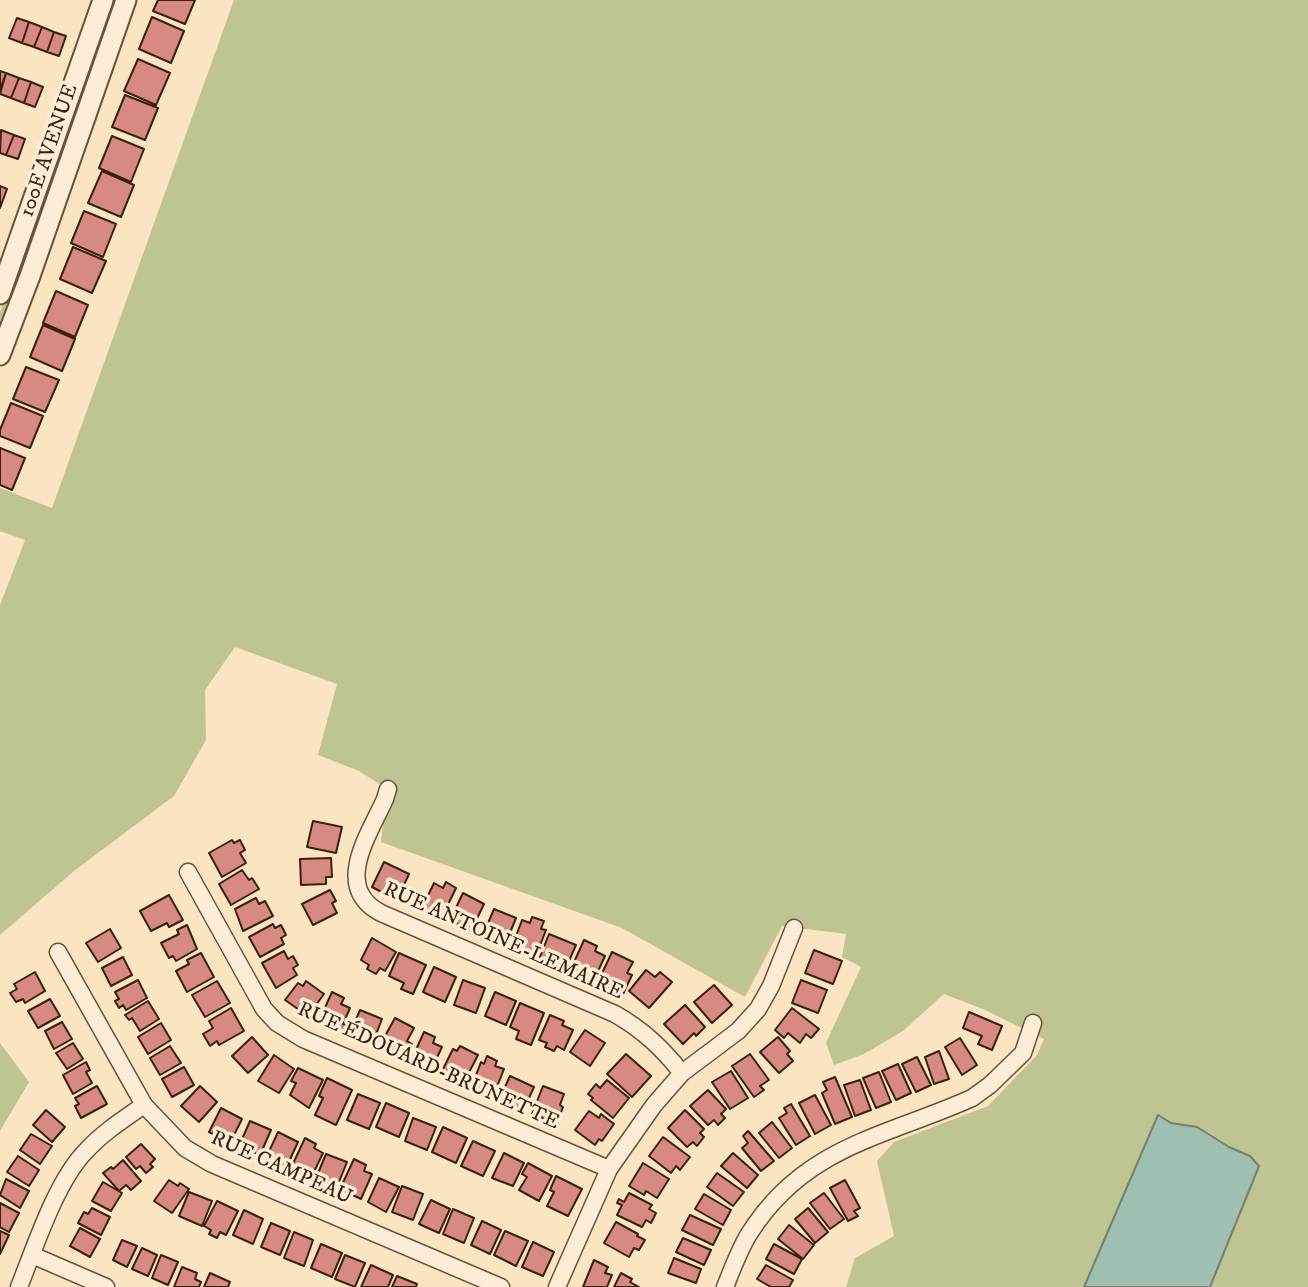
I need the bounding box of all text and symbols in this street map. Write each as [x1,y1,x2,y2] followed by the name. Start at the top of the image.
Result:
[15,81,85,221] street label: 100E AVENUE
[379,878,627,1006] street label: RUE ANTOINE-LEMAIRE
[293,998,563,1136] street label: RUE ÉDOUARD-BRUNETTE
[206,1127,356,1211] street label: RUE CAMPEAU

